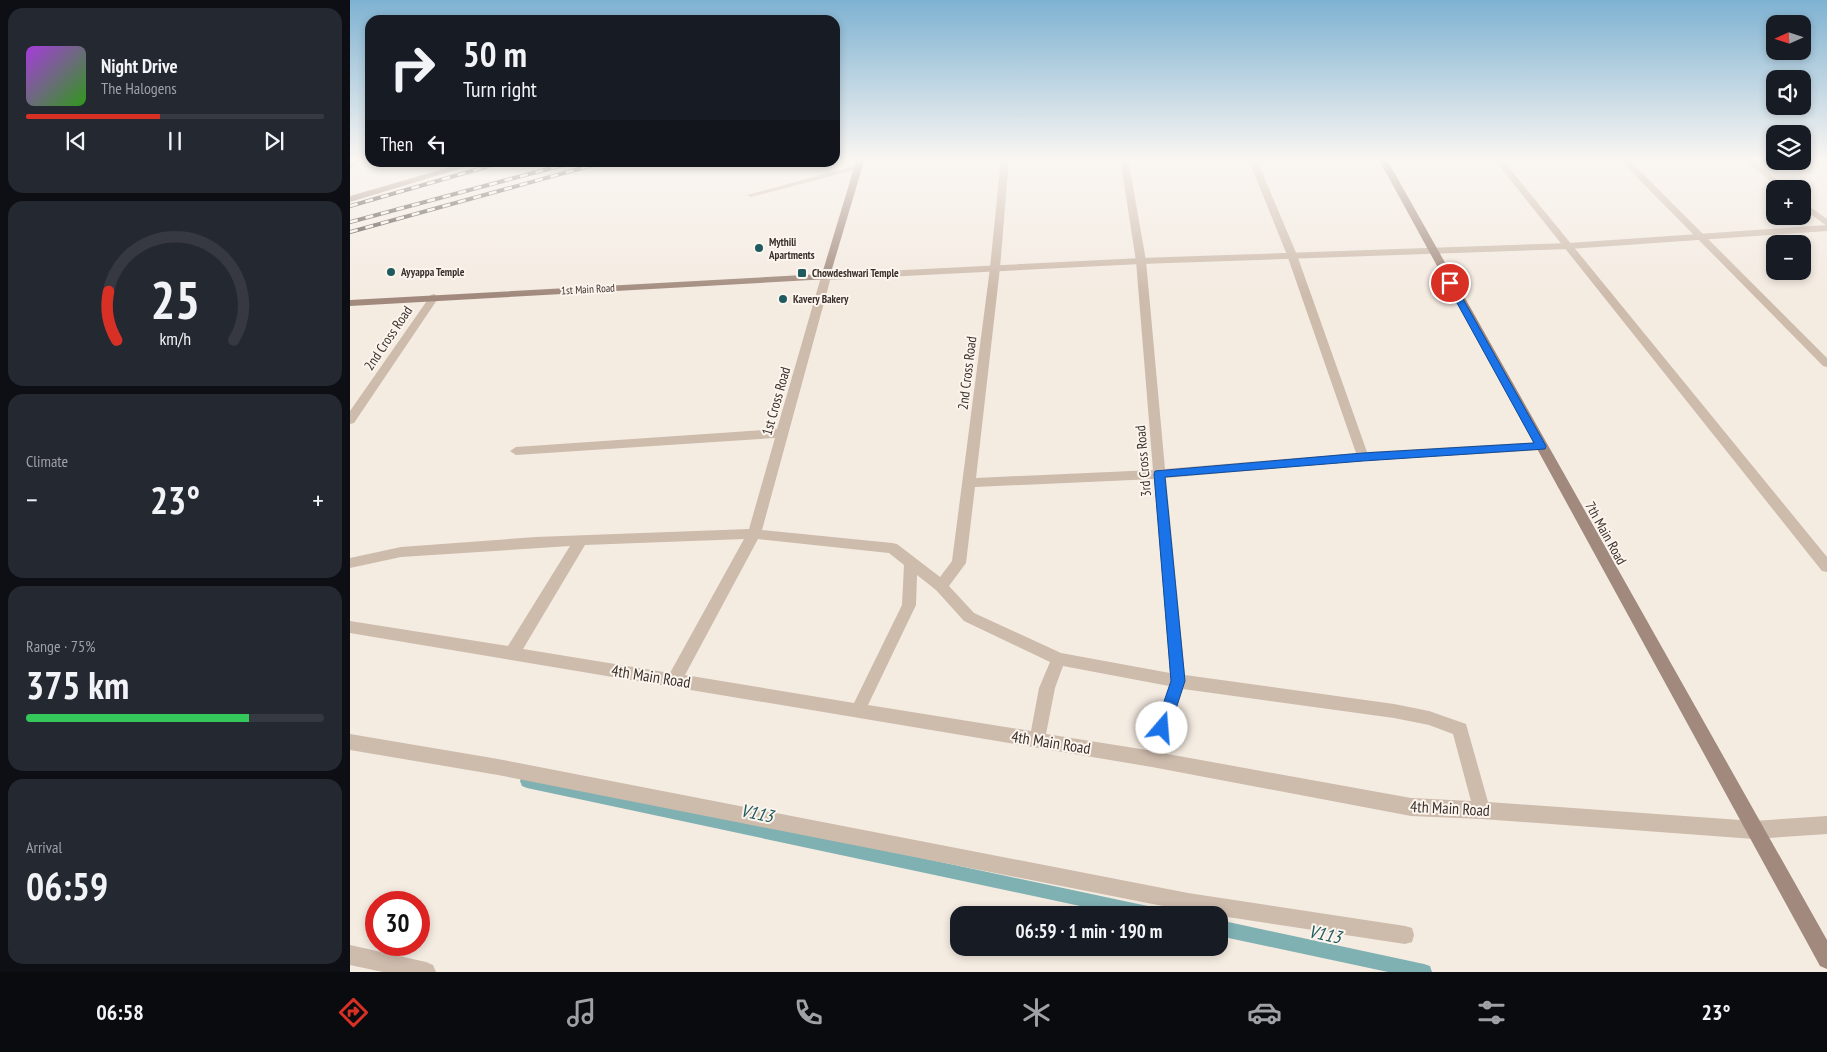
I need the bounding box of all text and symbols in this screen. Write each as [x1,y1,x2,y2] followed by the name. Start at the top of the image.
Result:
[1766,15,1811,60] north arrow
[1766,15,1811,280] map controls
[463,31,527,77] text: 50 m
[380,35,445,100] icon: right
[101,54,178,78] text: Night Drive
[1766,70,1811,115] button: sound
[463,75,537,103] text: Turn right
[101,78,177,98] text: The Halogens
[1766,125,1811,170] button: layers
[62,127,90,155] icon: previous
[161,127,189,155] icon: pause
[260,127,288,155] icon: next
[423,130,451,158] icon: left
[380,132,413,156] text: Then
[1766,180,1811,225] button: +
[768,235,815,262] place label: Mythili Apartments
[1766,235,1811,280] button: −
[753,242,765,254] marker: Mythili Apartments
[1429,262,1471,304] pin
[400,265,465,279] place label: Ayyappa Temple
[150,266,200,333] text: 25
[385,266,397,278] marker: Ayyappa Temple
[812,266,899,280] place label: Chowdeshwari Temple
[796,267,808,279] marker: Chowdeshwari Temple
[1436,269,1464,297] icon: arrive
[561,281,615,297] street label: 1st Main Road
[793,292,849,306] place label: Kavery Bakery
[777,293,789,305] marker: Kavery Bakery
[360,302,416,374] street label: 2nd Cross Road
[159,327,191,350] text: km/h
[954,335,980,411] street label: 2nd Cross Road
[758,365,794,437] street label: 1st Cross Road
[1131,425,1155,497] street label: 3rd Cross Road
[26,451,68,471] text: Climate
[150,475,200,524] text: 23°
[26,481,38,518] text: −
[312,481,324,518] text: +
[1581,498,1631,568] street label: 7th Main Road
[26,636,95,656] text: Range · 75%
[26,660,129,709] text: 375 km
[610,660,692,692] street label: 4th Main Road
[1135,701,1187,753] position arrow
[1010,726,1092,758] street label: 4th Main Road
[1410,796,1490,820] street label: 4th Main Road
[739,798,777,828] water label: V113
[26,837,62,857] text: Arrival
[26,861,108,910] text: 06:59
[365,891,430,956] speed limit sign: 30
[1016,919,1162,943] text: 06:59 · 1 min · 190 m
[1307,919,1345,949] water label: V113
[336,995,371,1030] icon: directions
[564,995,599,1030] icon: music
[791,995,826,1030] icon: phone
[1019,995,1054,1030] icon: climate
[1247,995,1282,1030] icon: car
[1474,995,1509,1030] icon: filters
[96,998,144,1026] text: 06:58
[1702,998,1731,1026] text: 23°

